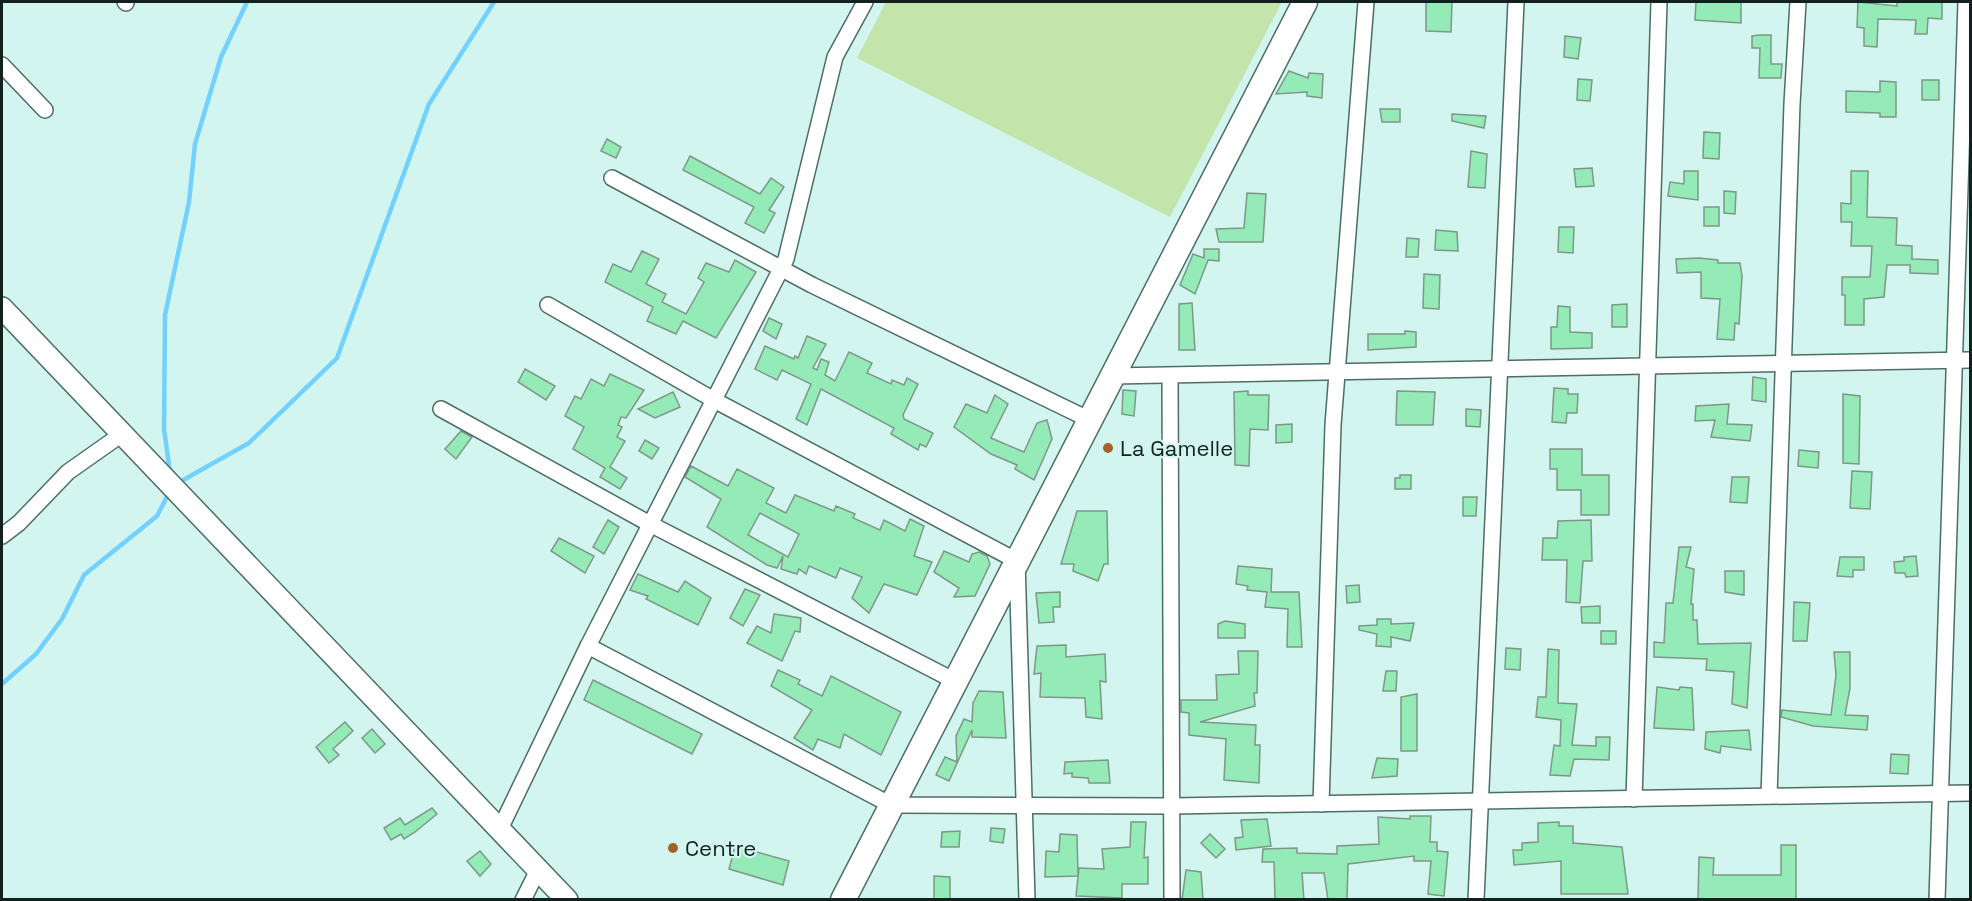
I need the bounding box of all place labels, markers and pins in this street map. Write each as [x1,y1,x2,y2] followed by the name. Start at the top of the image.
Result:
[1120,434,1233,462] place label: La Gamelle
[1101,441,1115,455] marker: La Gamelle
[685,834,756,862] place label: Centre
[666,841,680,855] marker: Centre

